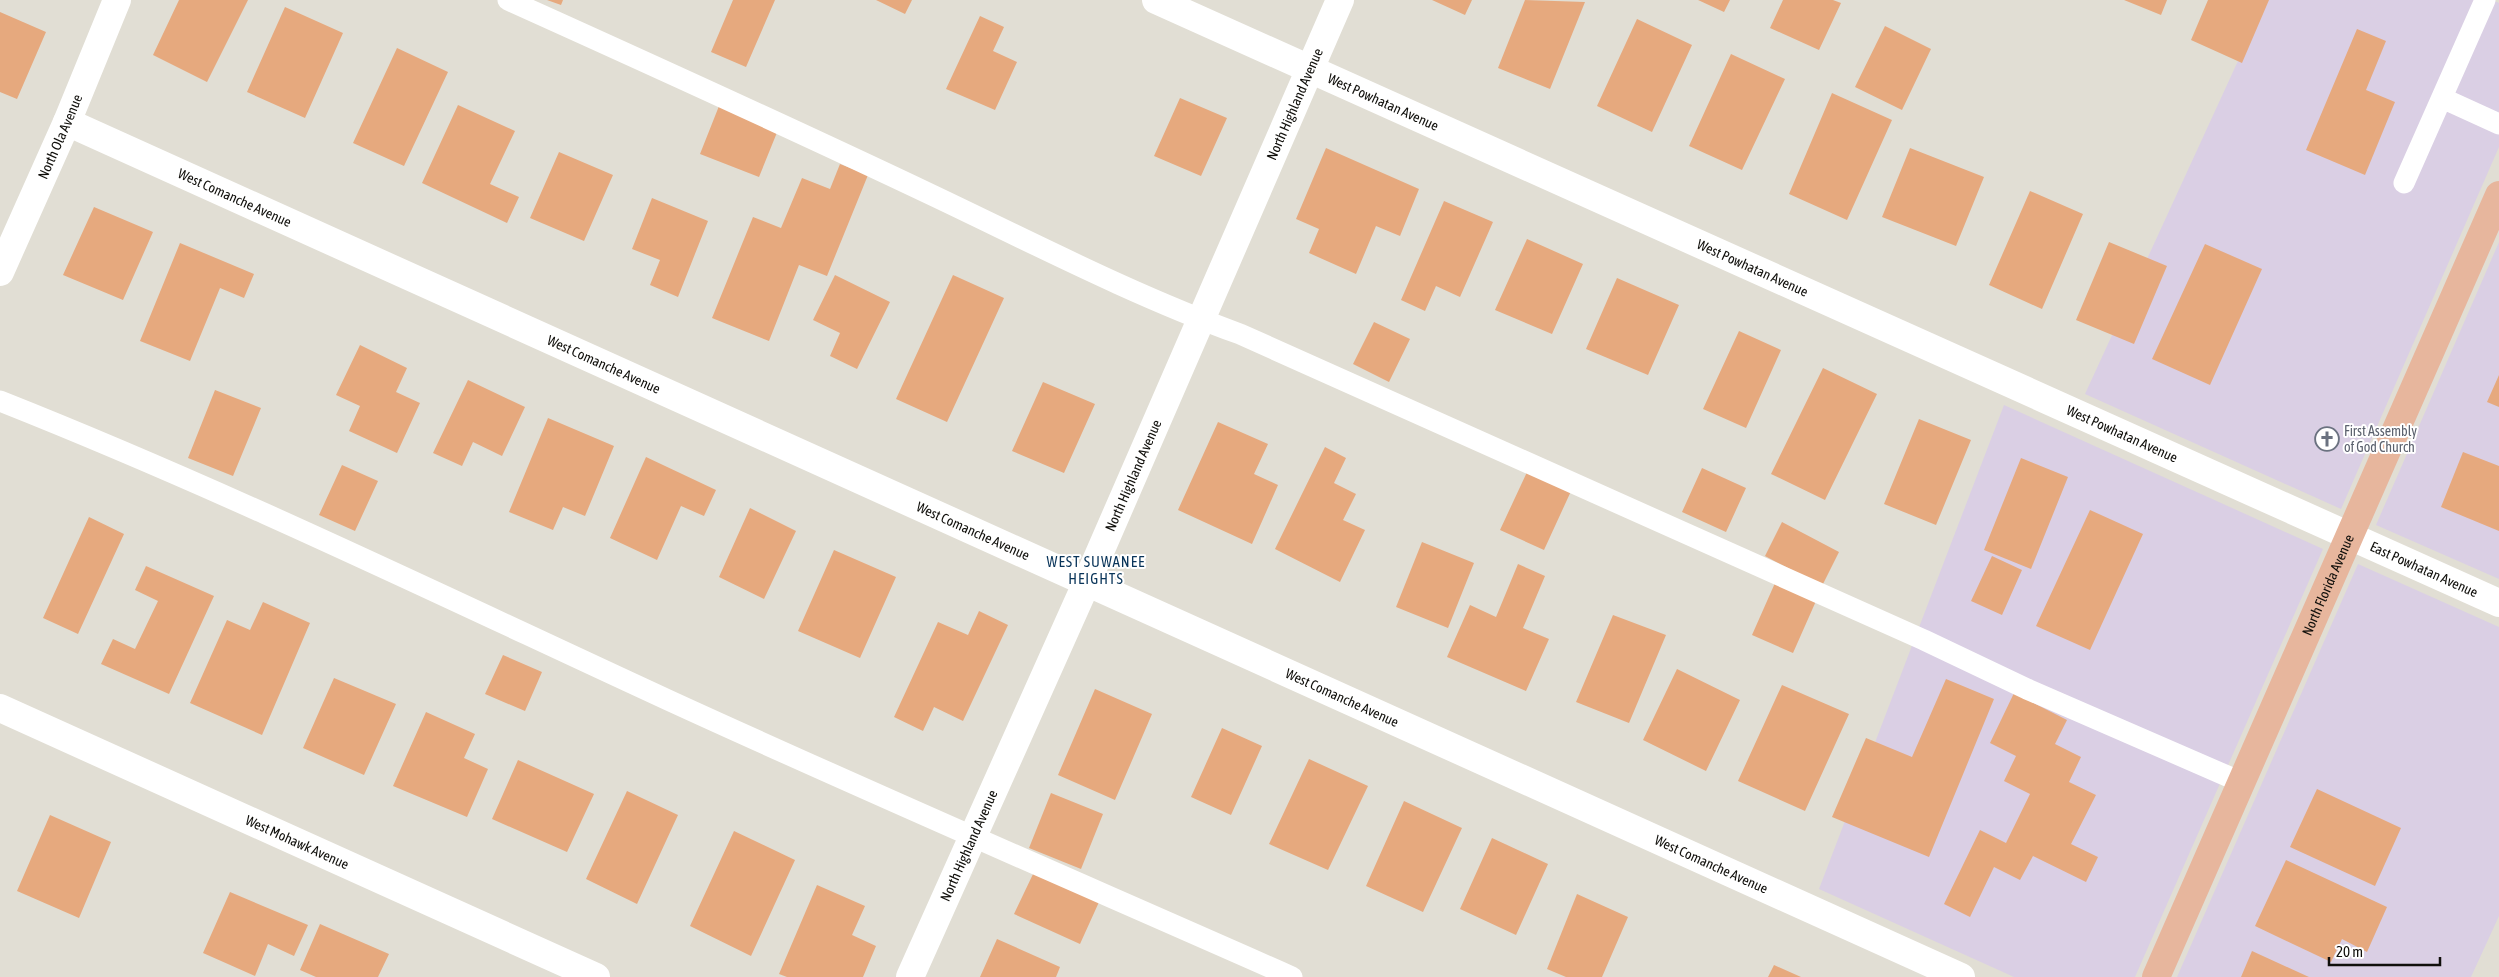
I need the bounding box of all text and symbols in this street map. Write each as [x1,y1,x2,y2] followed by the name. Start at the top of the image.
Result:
[1263,46,1326,162] street label: North Highland Avenue
[1325,70,1441,134] street label: West Powhatan Avenue
[35,92,85,182] street label: North Ola Avenue
[176,165,294,230] street label: West Comanche Avenue
[1695,236,1811,300] street label: West Powhatan Avenue
[545,332,663,397] street label: West Comanche Avenue
[2064,402,2180,466] street label: West Powhatan Avenue
[1102,417,1165,534] street label: North Highland Avenue
[2344,423,2417,455] place label: First Assembly of God Church
[2314,426,2340,452] church icon: First Assembly of God Church
[914,499,1032,563] street label: West Comanche Avenue
[2299,532,2357,638] street label: North Florida Avenue
[2368,538,2480,600] street label: East Powhatan Avenue
[1047,553,1145,587] district label: WEST SUWANEE HEIGHTS
[1283,665,1401,730] street label: West Comanche Avenue
[937,787,1001,904] street label: North Highland Avenue
[243,812,351,872] street label: West Mohawk Avenue
[1652,832,1770,897] street label: West Comanche Avenue
[2329,934,2440,966] scale bar
[2336,943,2363,960] text: 20 m

